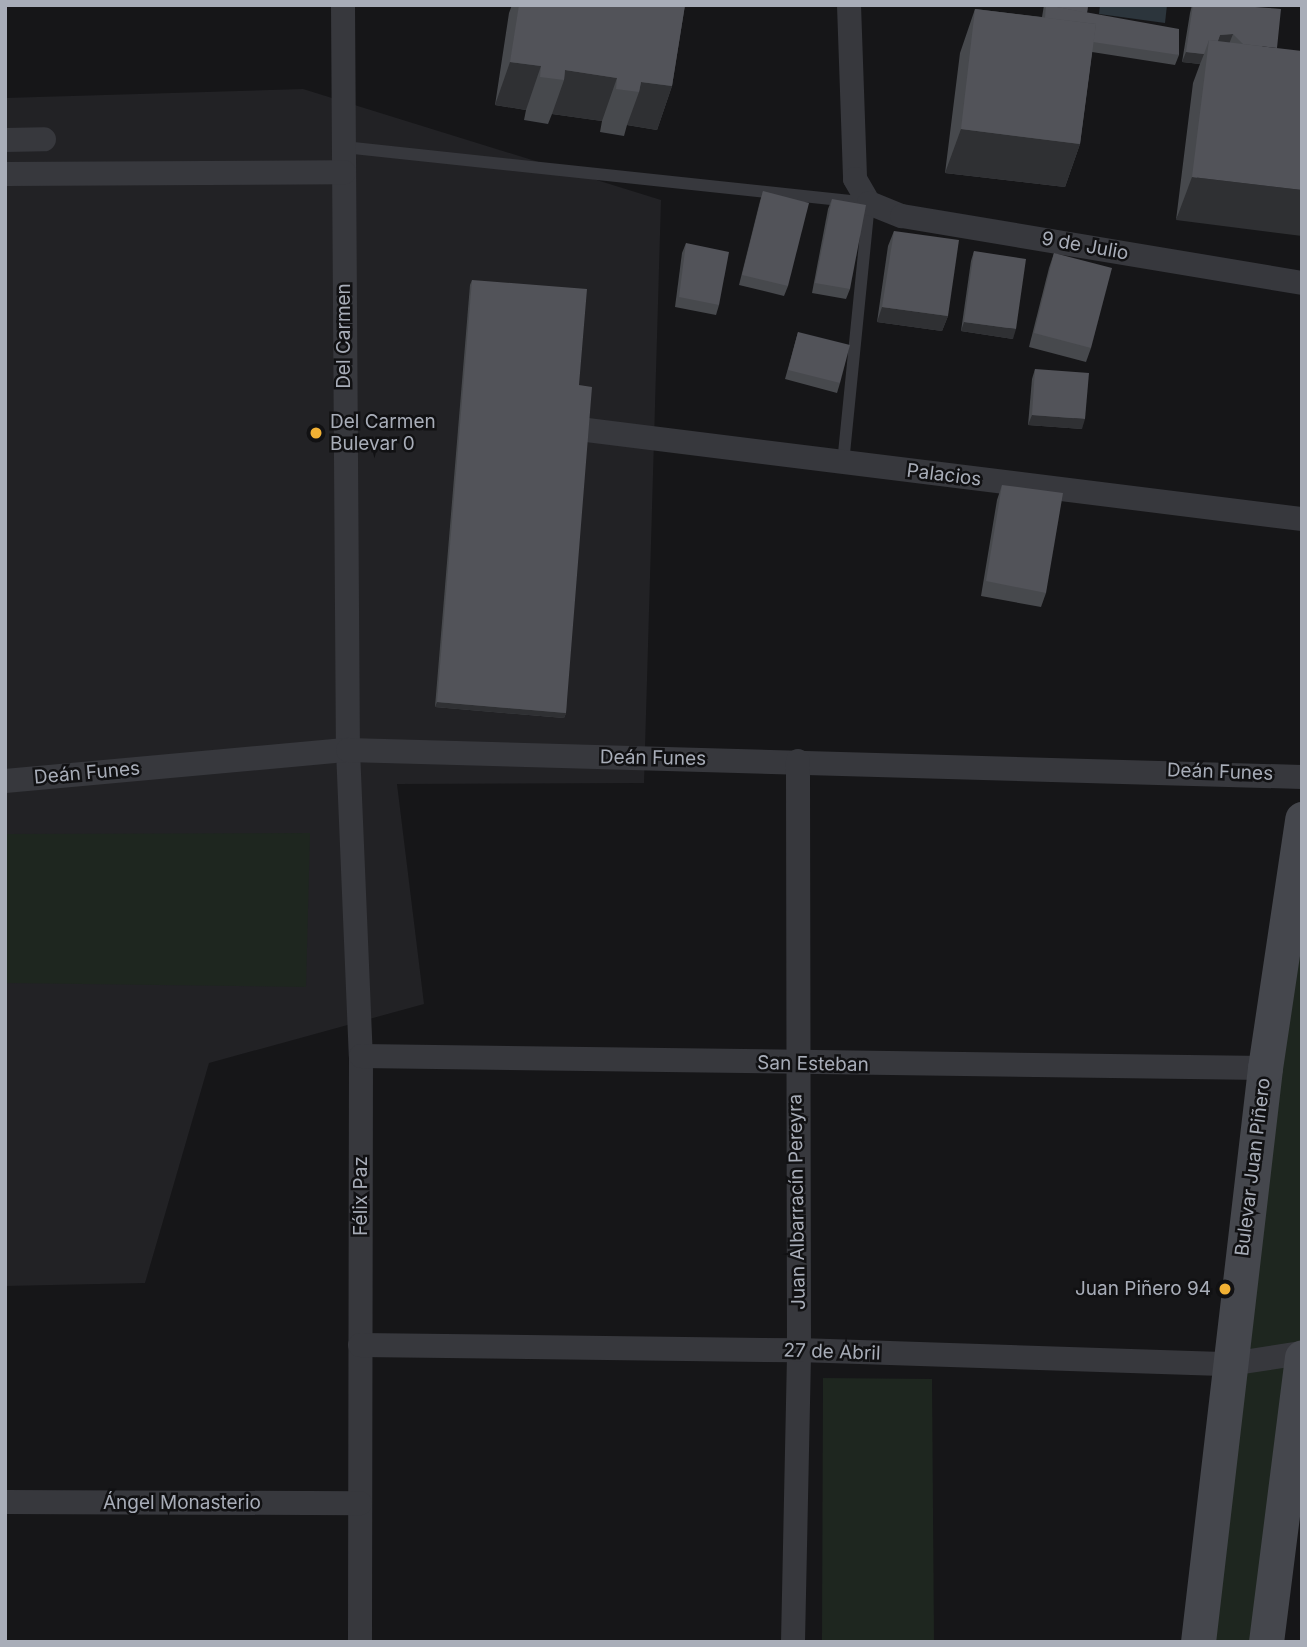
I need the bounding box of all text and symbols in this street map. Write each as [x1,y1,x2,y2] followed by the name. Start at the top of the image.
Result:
[1040,227,1130,265] street label: 9 de Julio
[333,283,355,389] street label: Del Carmen
[330,411,436,455] place label: Del Carmen Bulevar 0
[308,425,324,441] marker: Del Carmen Bulevar 0
[905,459,983,491] street label: Palacios
[600,746,706,770] street label: Deán Funes
[33,757,141,789] street label: Deán Funes
[1166,759,1274,785] street label: Deán Funes
[757,1052,869,1076] street label: San Esteban
[1231,1077,1275,1257] street label: Bulevar Juan Piñero
[784,1094,810,1310] street label: Juan Albarracín Pereyra
[350,1156,372,1236] street label: Félix Paz
[1075,1278,1211,1300] place label: Juan Piñero 94
[1217,1281,1233,1297] marker: Juan Piñero 94
[783,1339,881,1365] street label: 27 de Abril
[103,1492,261,1514] street label: Ángel Monasterio

